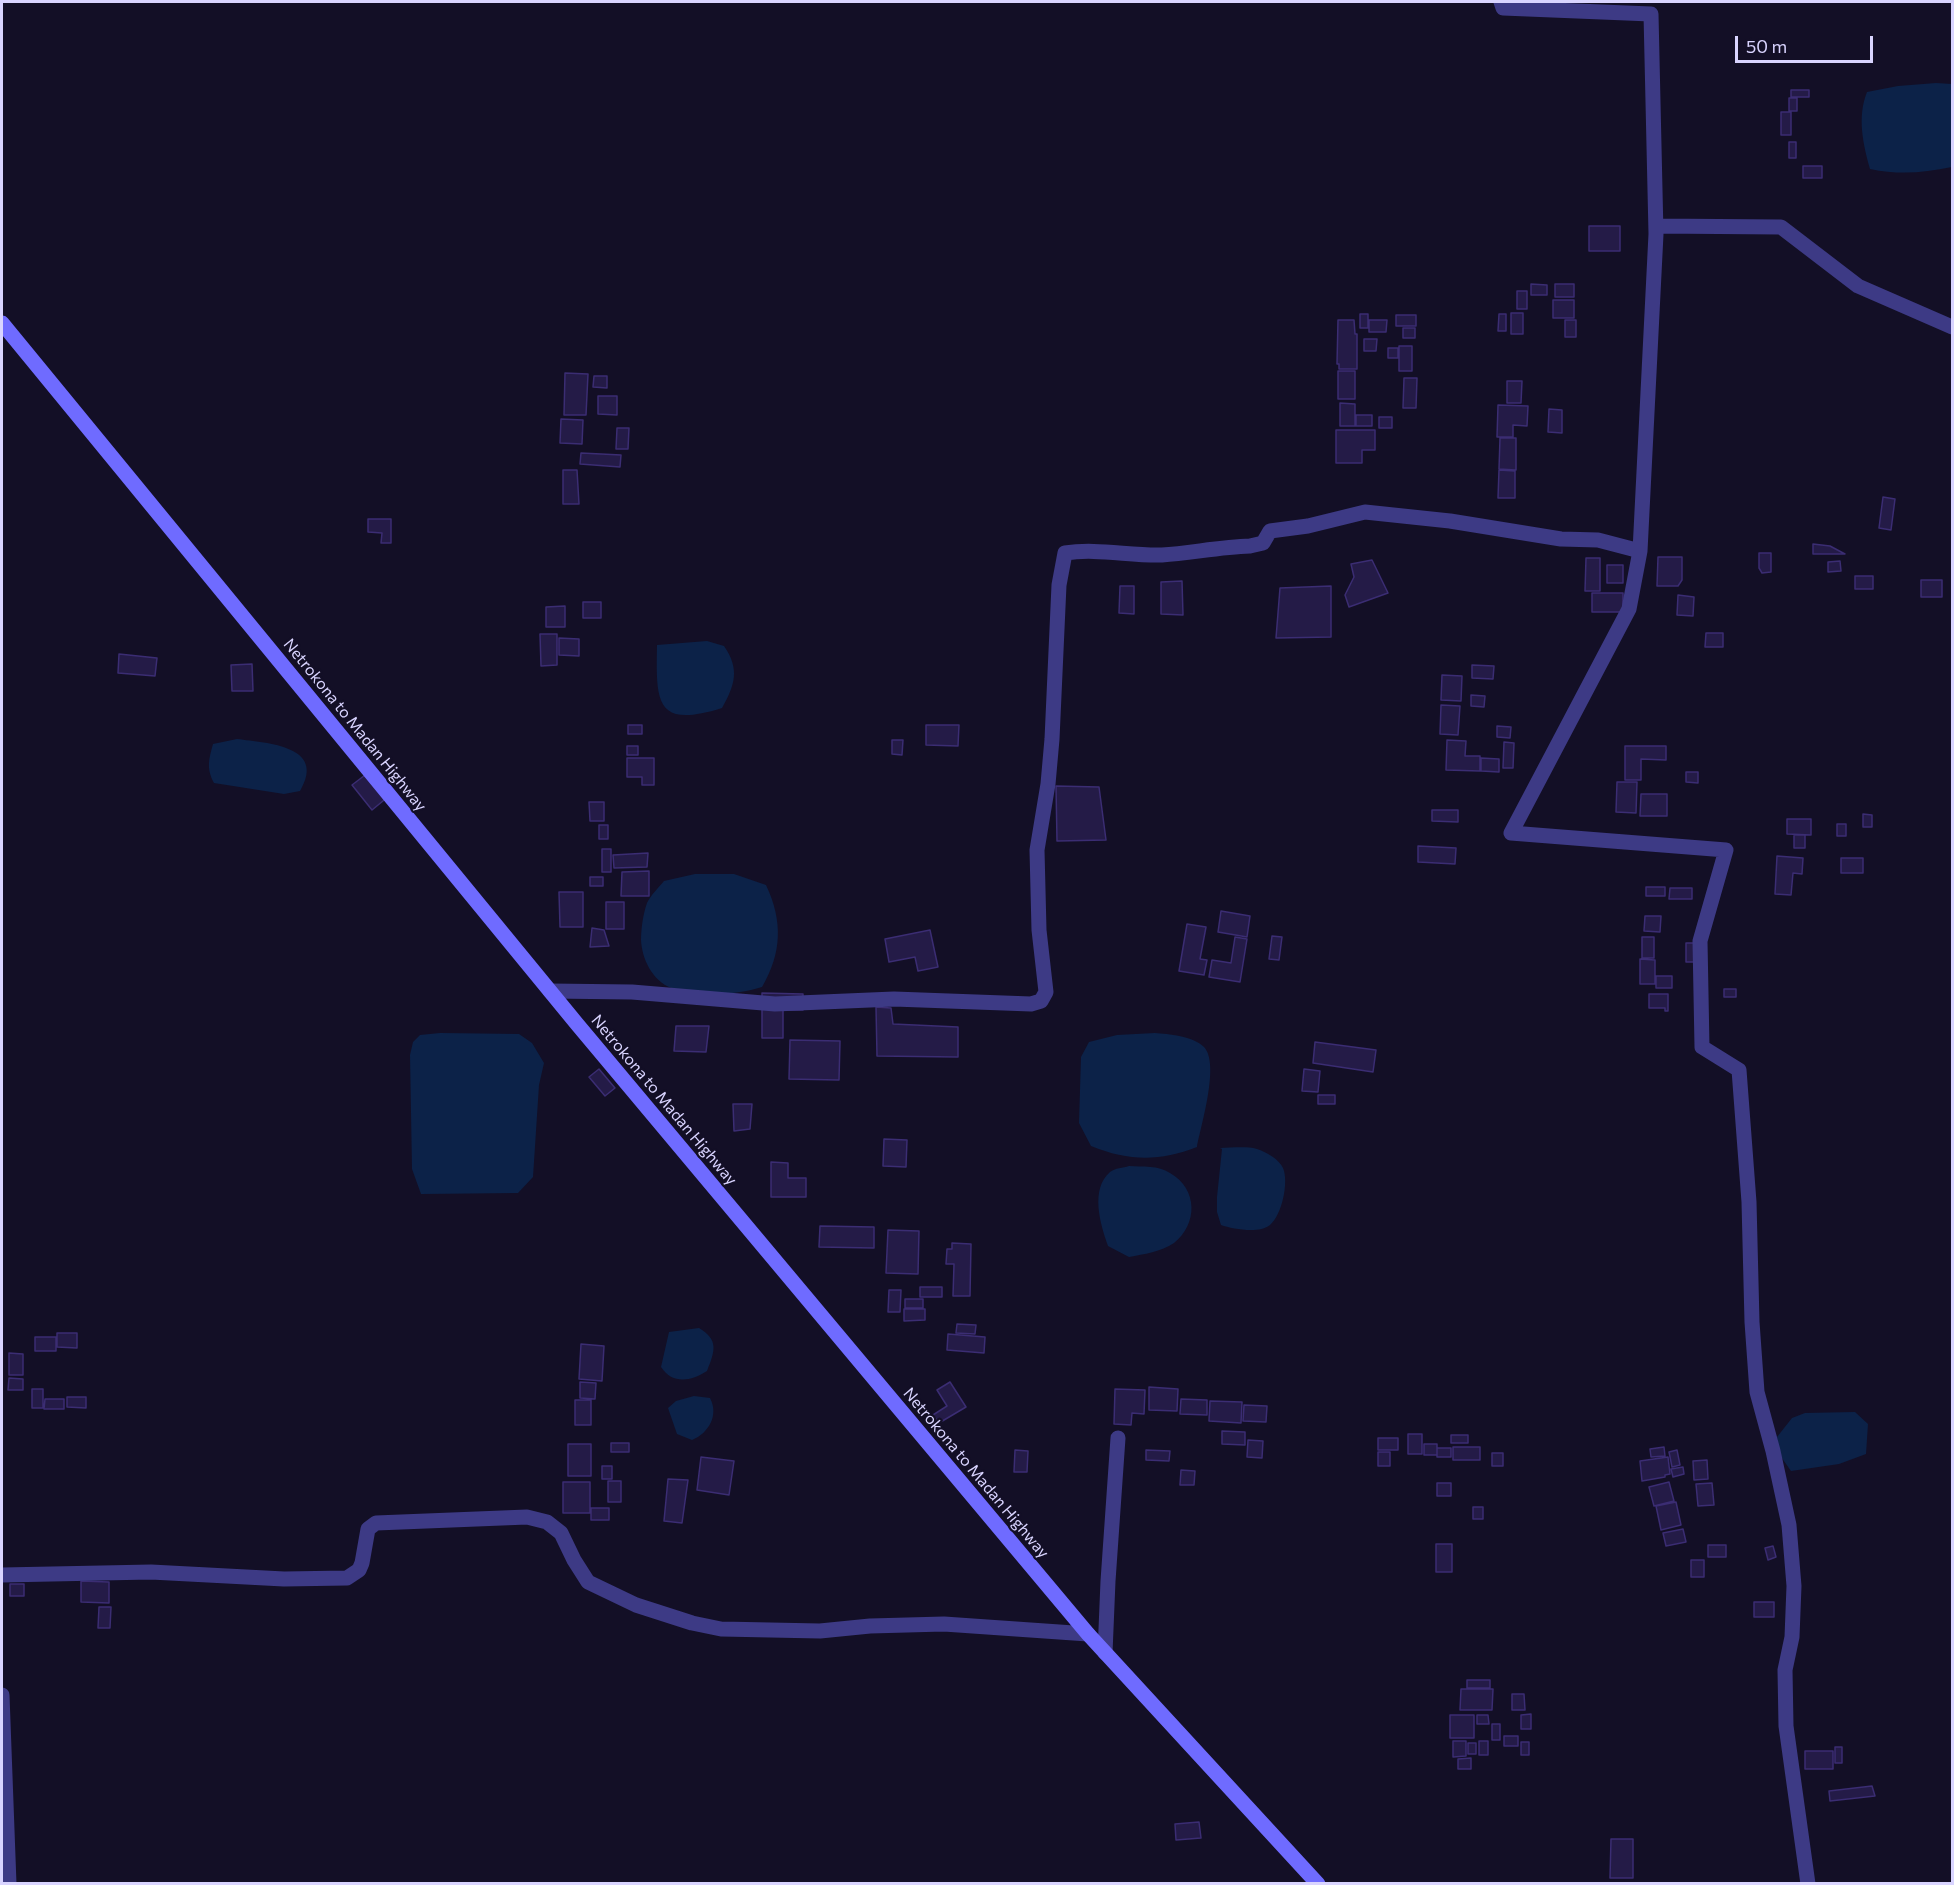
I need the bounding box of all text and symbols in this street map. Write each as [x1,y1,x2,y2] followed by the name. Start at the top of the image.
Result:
[1738,24,1876,62] scale bar
[1746,35,1787,57] text: 50 m
[279,635,431,815] street label: Netrokona to Madan Highway
[587,1011,741,1189] street label: Netrokona to Madan Highway
[899,1384,1053,1562] street label: Netrokona to Madan Highway

